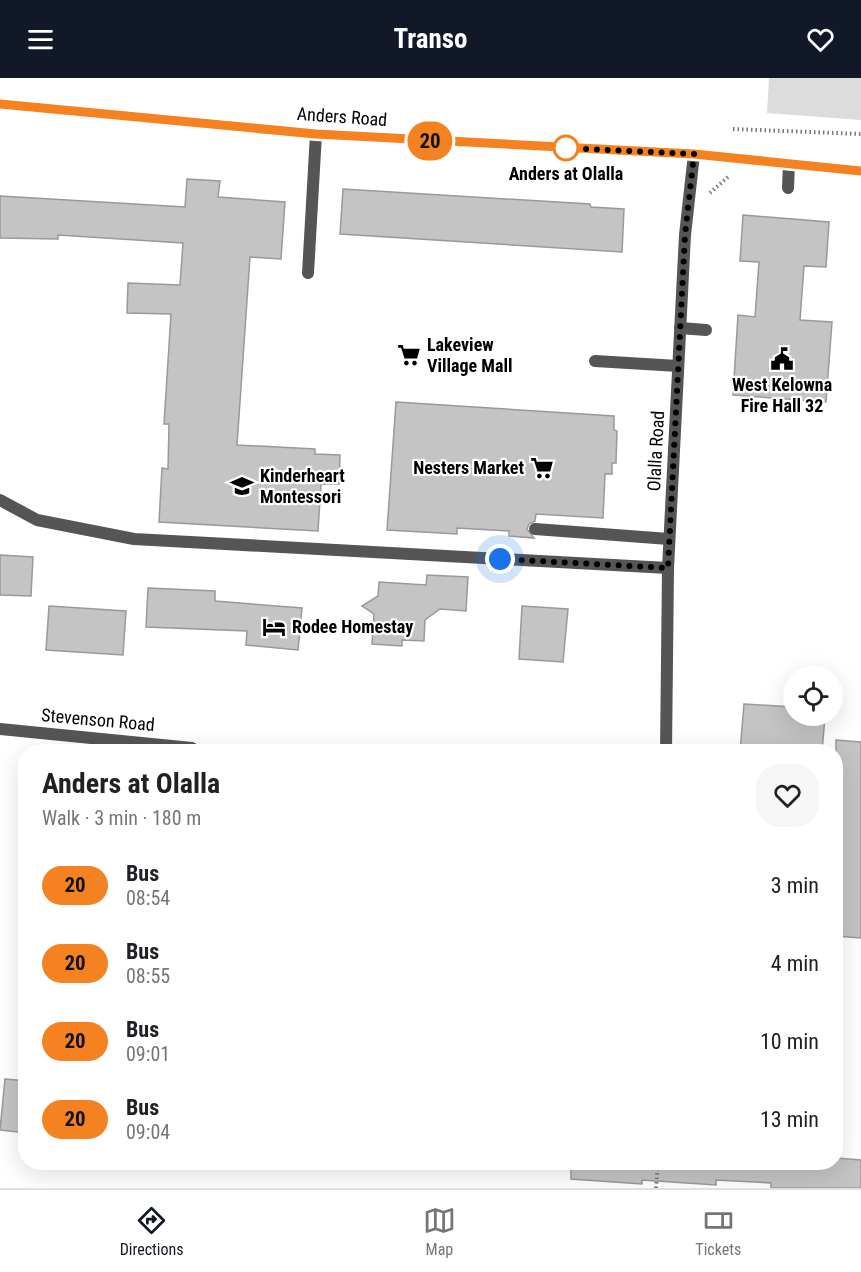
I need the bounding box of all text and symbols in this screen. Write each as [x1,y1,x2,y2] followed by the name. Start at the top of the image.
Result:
[24,23,57,56] icon: menu
[393,23,468,55] text: Transo
[804,23,837,56] icon: heart
[296,103,388,130] street label: Anders Road
[403,122,457,160] line badge: 20
[419,129,441,153] text: 20
[553,135,579,161] marker: Anders at Olalla
[509,163,623,184] place label: Anders at Olalla
[427,334,513,376] place label: Lakeview Village Mall
[396,342,422,368] supermarket icon: Lakeview Village Mall
[769,346,795,372] public building icon: West Kelowna Fire Hall 32
[732,374,832,416] place label: West Kelowna Fire Hall 32
[643,410,668,492] street label: Olalla Road
[529,455,555,481] supermarket icon: Nesters Market
[413,457,524,478] place label: Nesters Market
[260,465,345,507] place label: Kinderheart Montessori
[229,473,255,499] school or university icon: Kinderheart Montessori
[485,544,515,574] your location
[261,614,287,640] hotel icon: Rodee Homestay
[292,616,413,637] place label: Rodee Homestay
[783,666,843,726] map controls
[783,666,843,726] button: locate
[40,704,156,735] street label: Stevenson Road
[756,764,819,827] button: heart
[42,767,220,800] text: Anders at Olalla
[42,806,201,830] text: Walk · 3 min · 180 m
[126,861,159,886] text: Bus
[64,873,86,897] text: 20
[771,873,819,898] text: 3 min
[126,886,170,910] text: 08:54
[126,939,159,964] text: Bus
[64,951,86,975] text: 20
[771,951,819,976] text: 4 min
[126,964,170,988] text: 08:55
[126,1017,159,1042] text: Bus
[64,1029,86,1053] text: 20
[760,1029,819,1054] text: 10 min
[126,1042,170,1066] text: 09:01
[126,1095,159,1120] text: Bus
[64,1107,86,1131] text: 20
[760,1107,819,1132] text: 13 min
[126,1120,170,1144] text: 09:04
[120,1204,184,1259] tab: Directions
[423,1204,456,1259] tab: Map
[695,1204,741,1259] tab: Tickets

